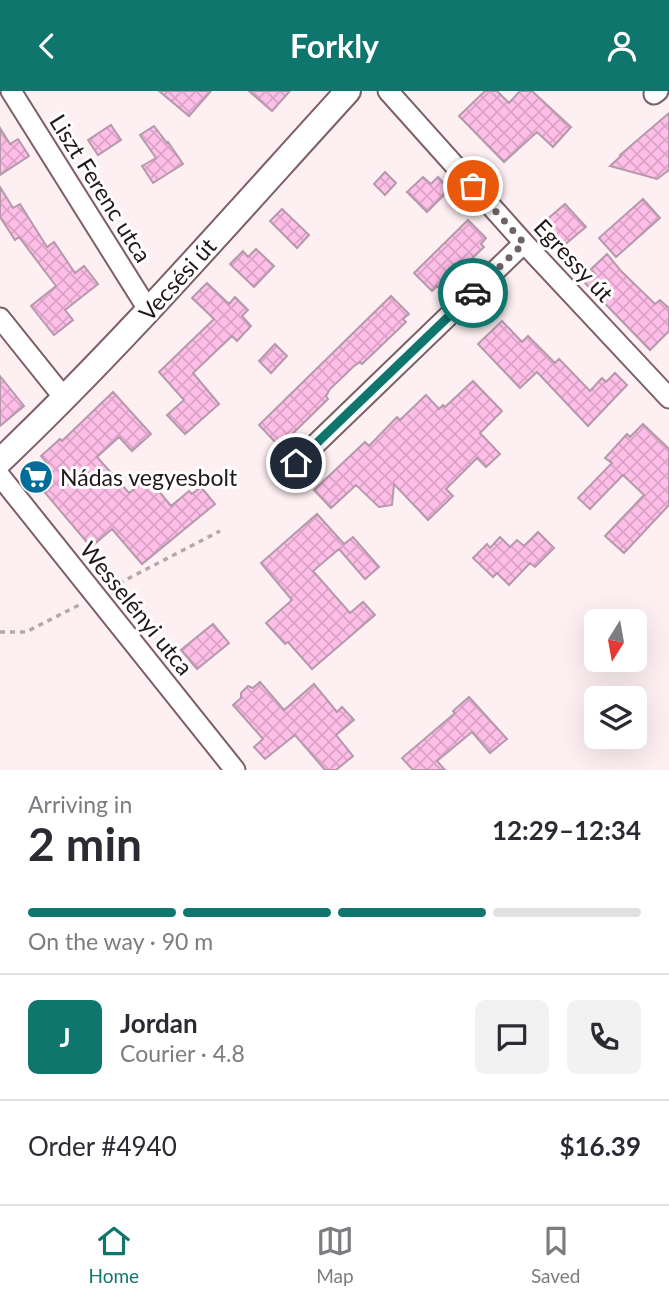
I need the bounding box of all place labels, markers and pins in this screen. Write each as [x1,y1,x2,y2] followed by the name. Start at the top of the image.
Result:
[443,156,503,216] pin
[266,433,326,493] pin
[17,458,55,496] supermarket icon: Nádas vegyesbolt
[60,463,238,491] place label: Nádas vegyesbolt

